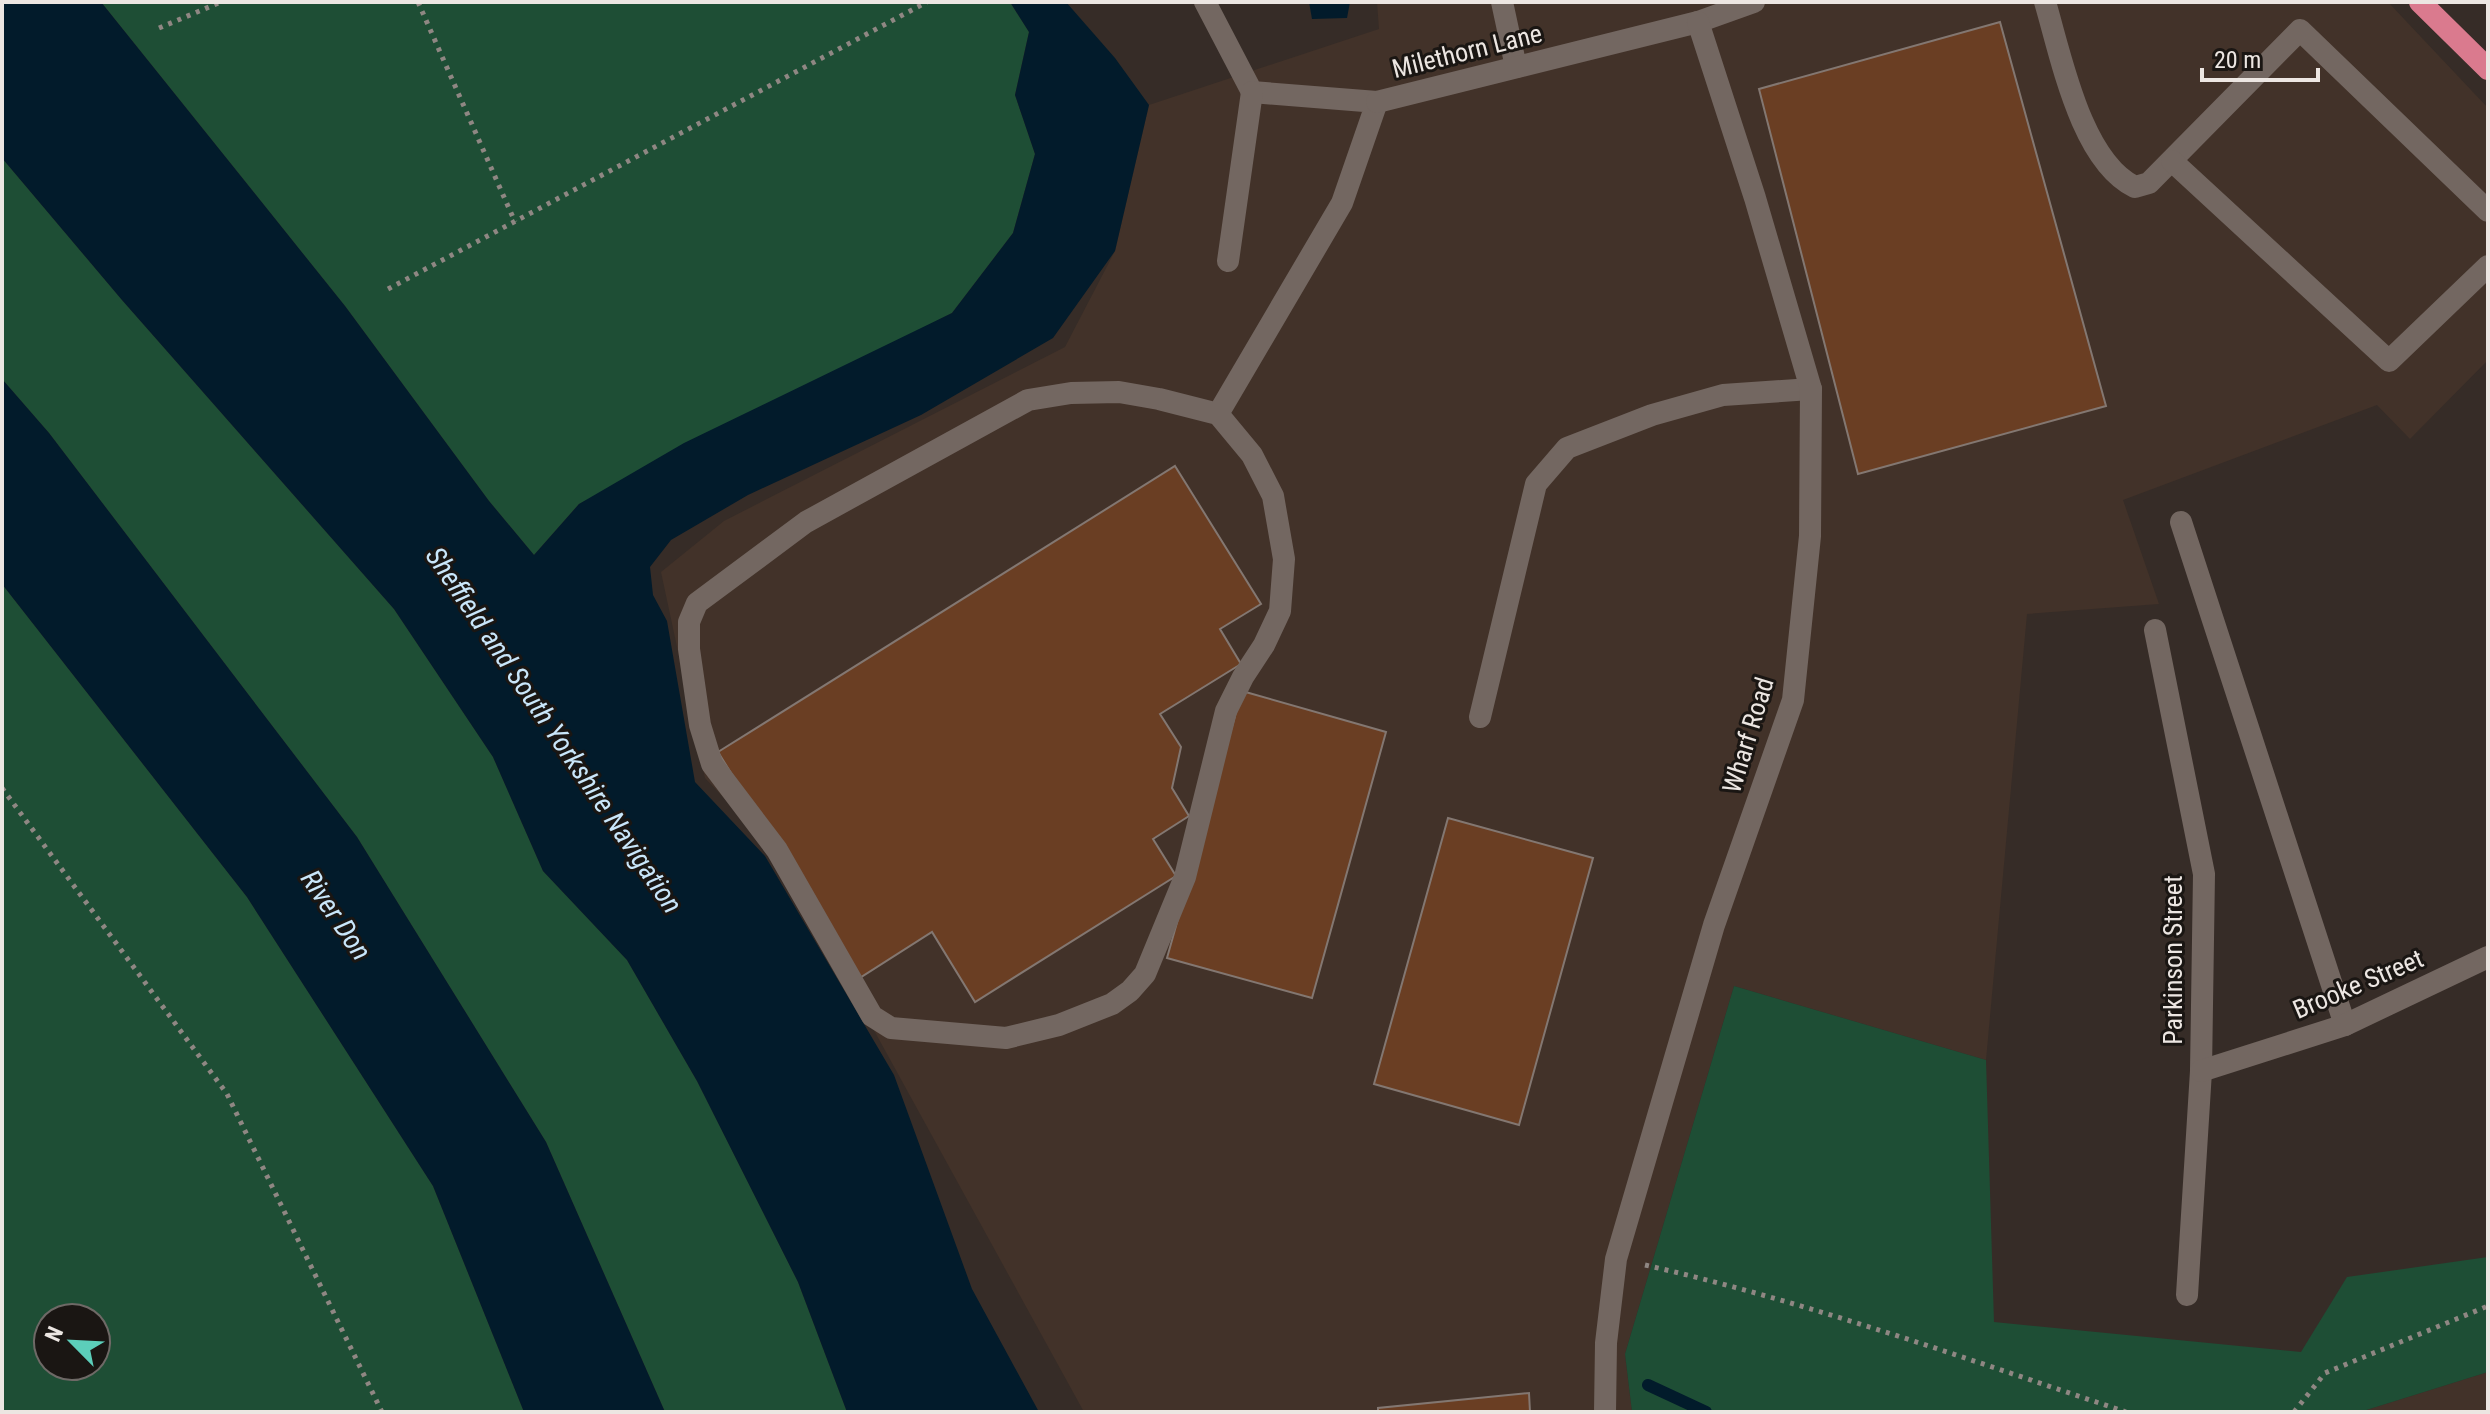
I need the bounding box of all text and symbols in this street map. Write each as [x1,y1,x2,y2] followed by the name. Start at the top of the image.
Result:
[1389,18,1545,84] street label: Milethorn Lane
[2202,32,2318,82] scale bar
[2214,46,2261,74] text: 20 m
[419,541,689,919] water label: Sheffield and South Yorkshire Navigation
[1716,674,1780,796] street label: Wharf Road
[294,864,378,966] water label: River Don
[2158,875,2188,1045] street label: Parkinson Street
[2288,943,2428,1025] street label: Brooke Street
[32,1302,112,1382] north arrow
[40,1323,68,1345] text: N

